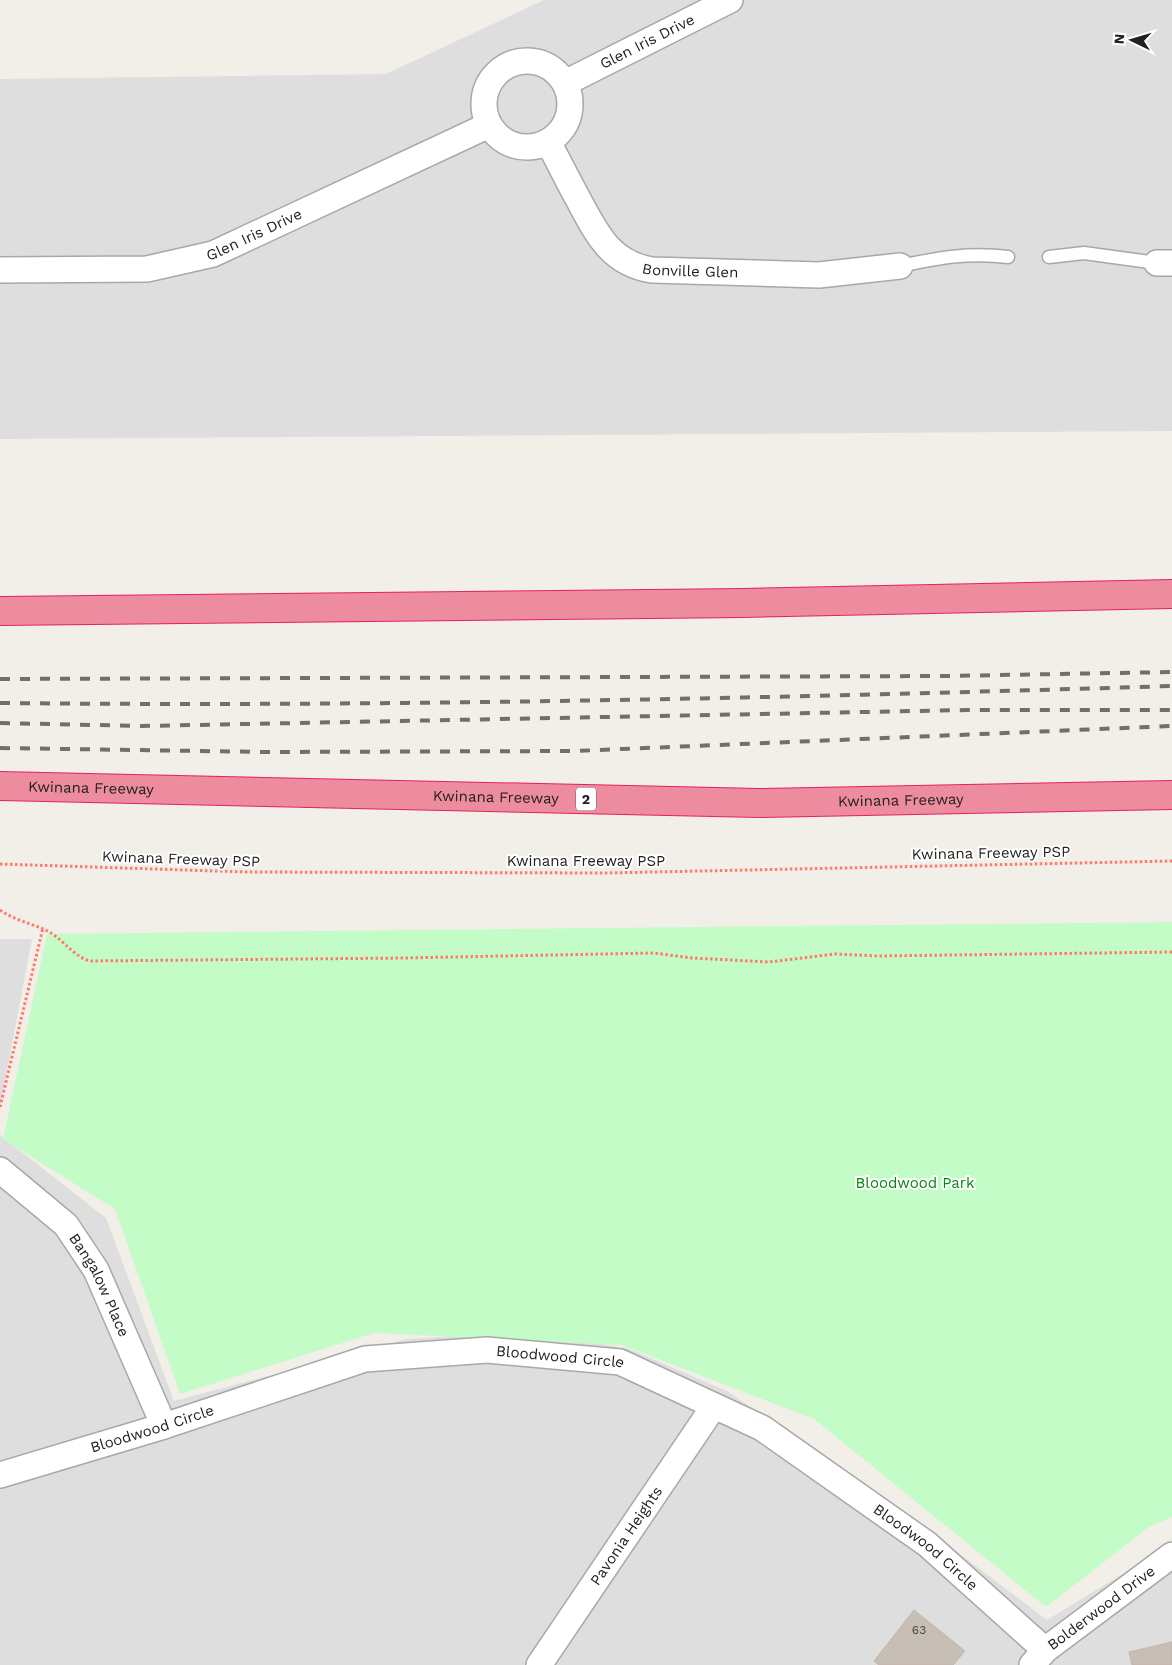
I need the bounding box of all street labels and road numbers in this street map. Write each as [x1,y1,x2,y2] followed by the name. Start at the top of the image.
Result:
[597,10,697,73] street label: Glen Iris Drive
[205,205,305,264] street label: Glen Iris Drive
[640,259,739,282] street label: Bonville Glen
[28,778,154,798] street label: Kwinana Freeway
[433,787,559,808] street label: Kwinana Freeway
[576,788,596,811] road number: 2
[838,790,964,810] street label: Kwinana Freeway
[912,843,1070,863] street label: Kwinana Freeway PSP
[101,847,261,871] street label: Kwinana Freeway PSP
[507,852,665,870] street label: Kwinana Freeway PSP
[65,1230,133,1340] street label: Bangalow Place
[496,1342,628,1372] street label: Bloodwood Circle
[88,1401,216,1457] street label: Bloodwood Circle
[586,1483,666,1589] street label: Pavonia Heights
[870,1500,981,1594] street label: Bloodwood Circle
[1044,1562,1159,1654] street label: Bolderwood Drive

